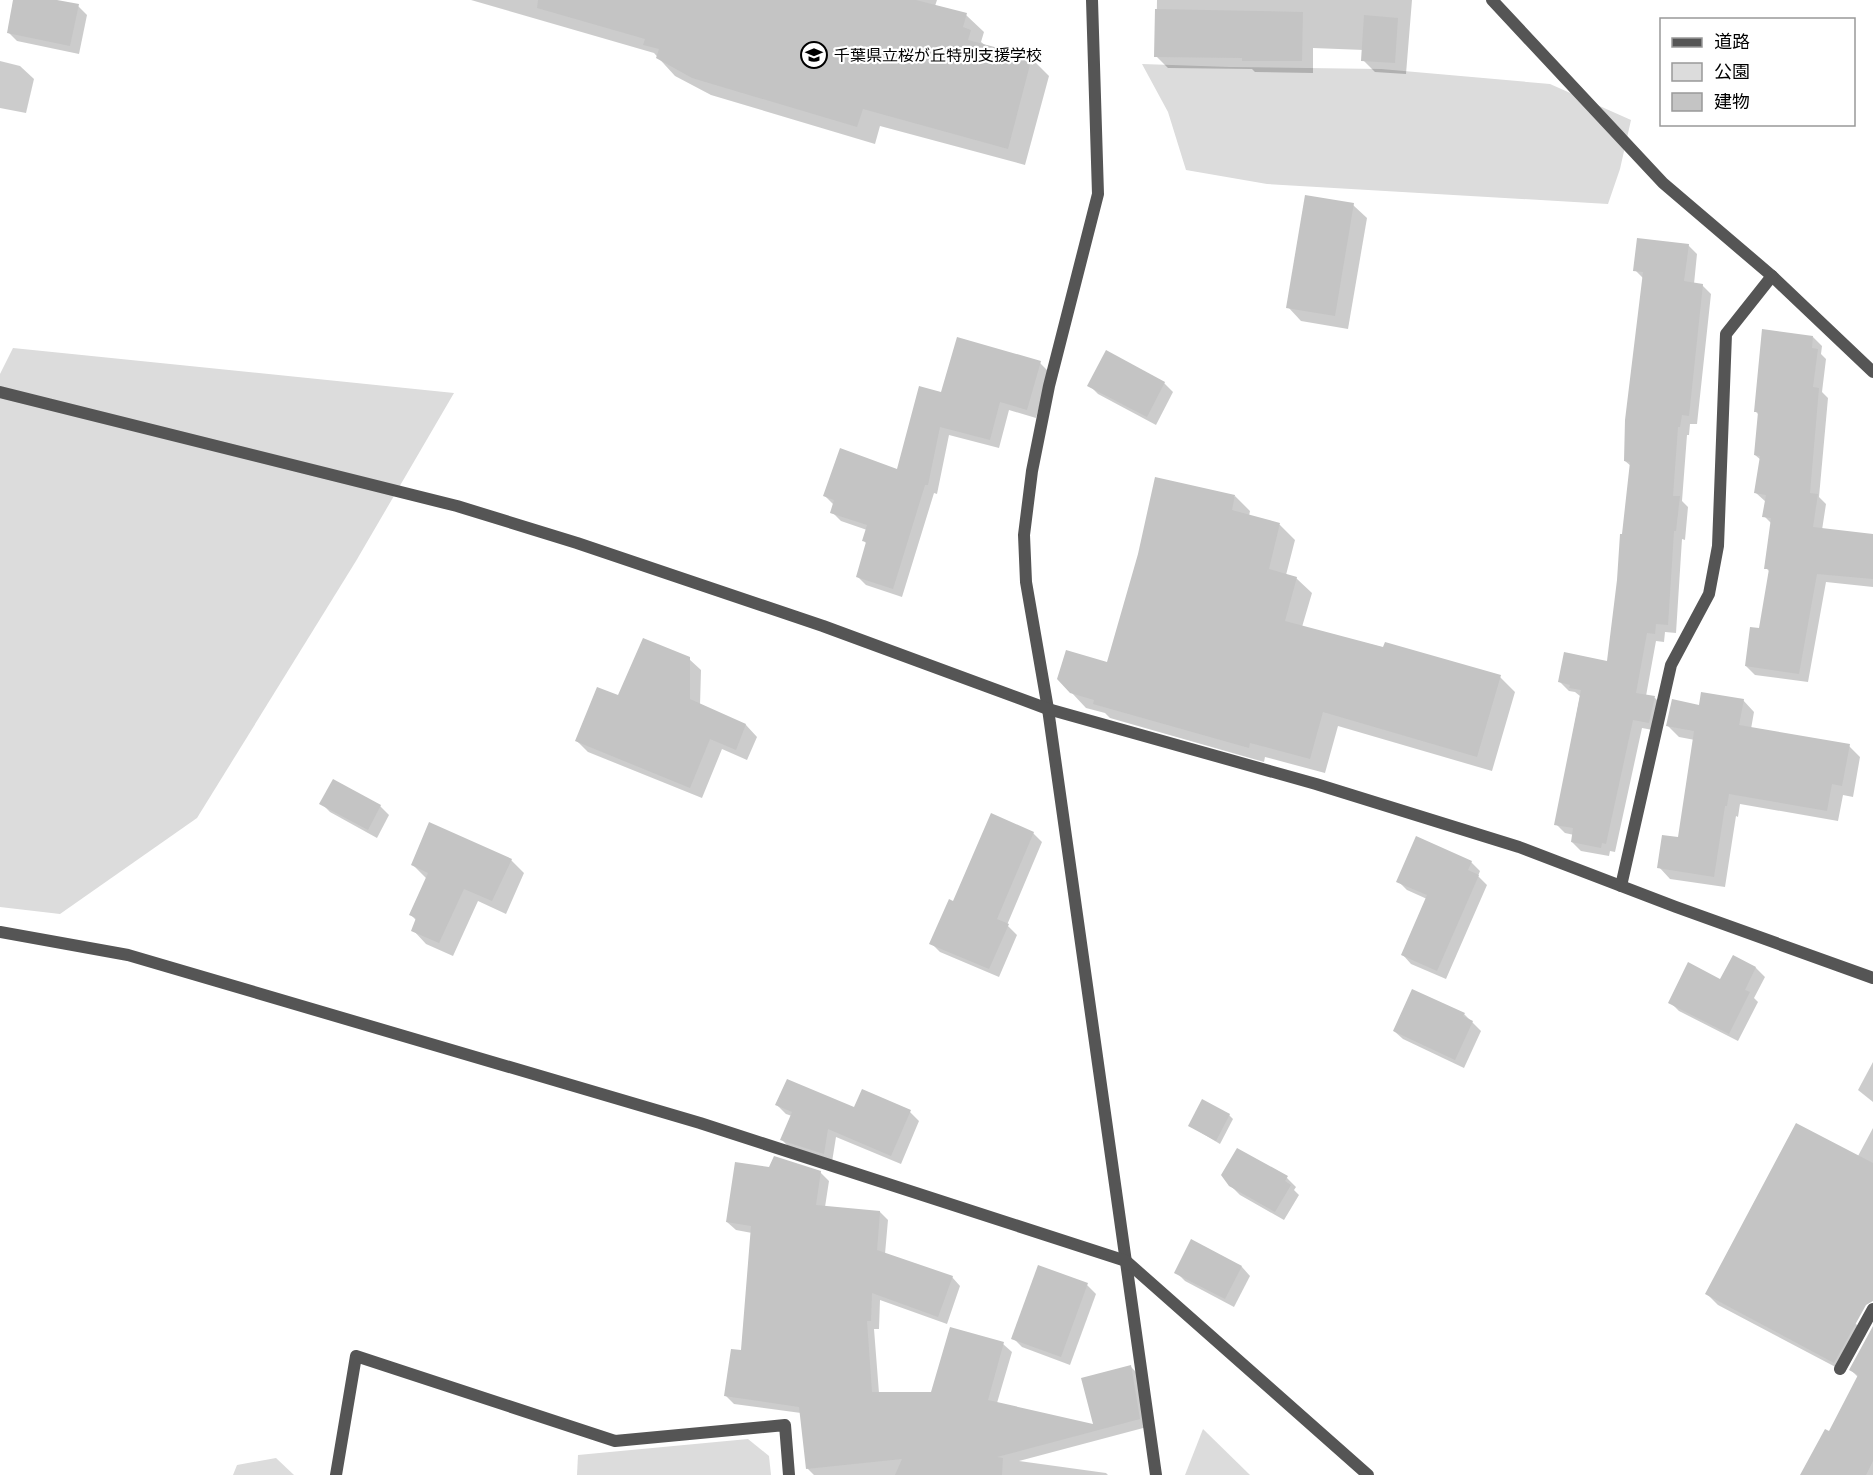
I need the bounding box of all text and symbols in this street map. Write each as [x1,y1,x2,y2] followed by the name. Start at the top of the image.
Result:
[1660,18,1855,126] legend
[1714,32,1750,52] text: 道路
[799,40,829,70] school or university icon: 千葉県立桜が丘特別支援学校
[834,47,1042,64] place label: 千葉県立桜が丘特別支援学校
[1714,62,1750,82] text: 公園
[1714,92,1750,112] text: 建物

